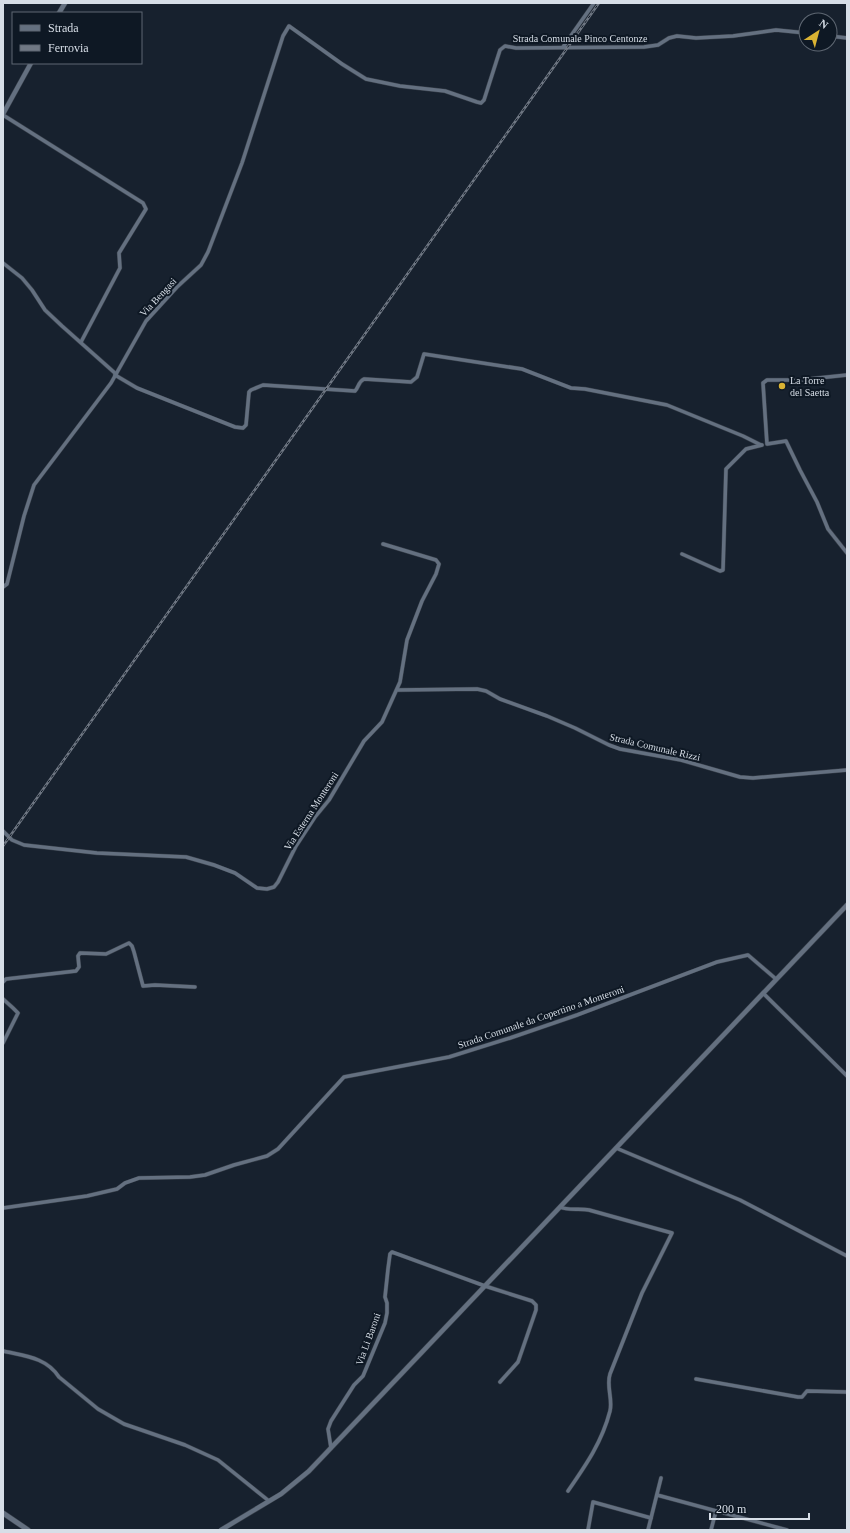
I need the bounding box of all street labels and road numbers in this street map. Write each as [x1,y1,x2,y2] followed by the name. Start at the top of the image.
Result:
[513,33,648,44] street label: Strada Comunale Pinco Centonze
[137,275,179,319] street label: Via Bengasi
[609,731,702,763] street label: Strada Comunale Rizzi
[282,770,341,852] street label: Via Esterna Monteroni
[456,983,626,1051] street label: Strada Comunale da Copertino a Monteroni
[353,1311,383,1367] street label: Via Li Baroni

